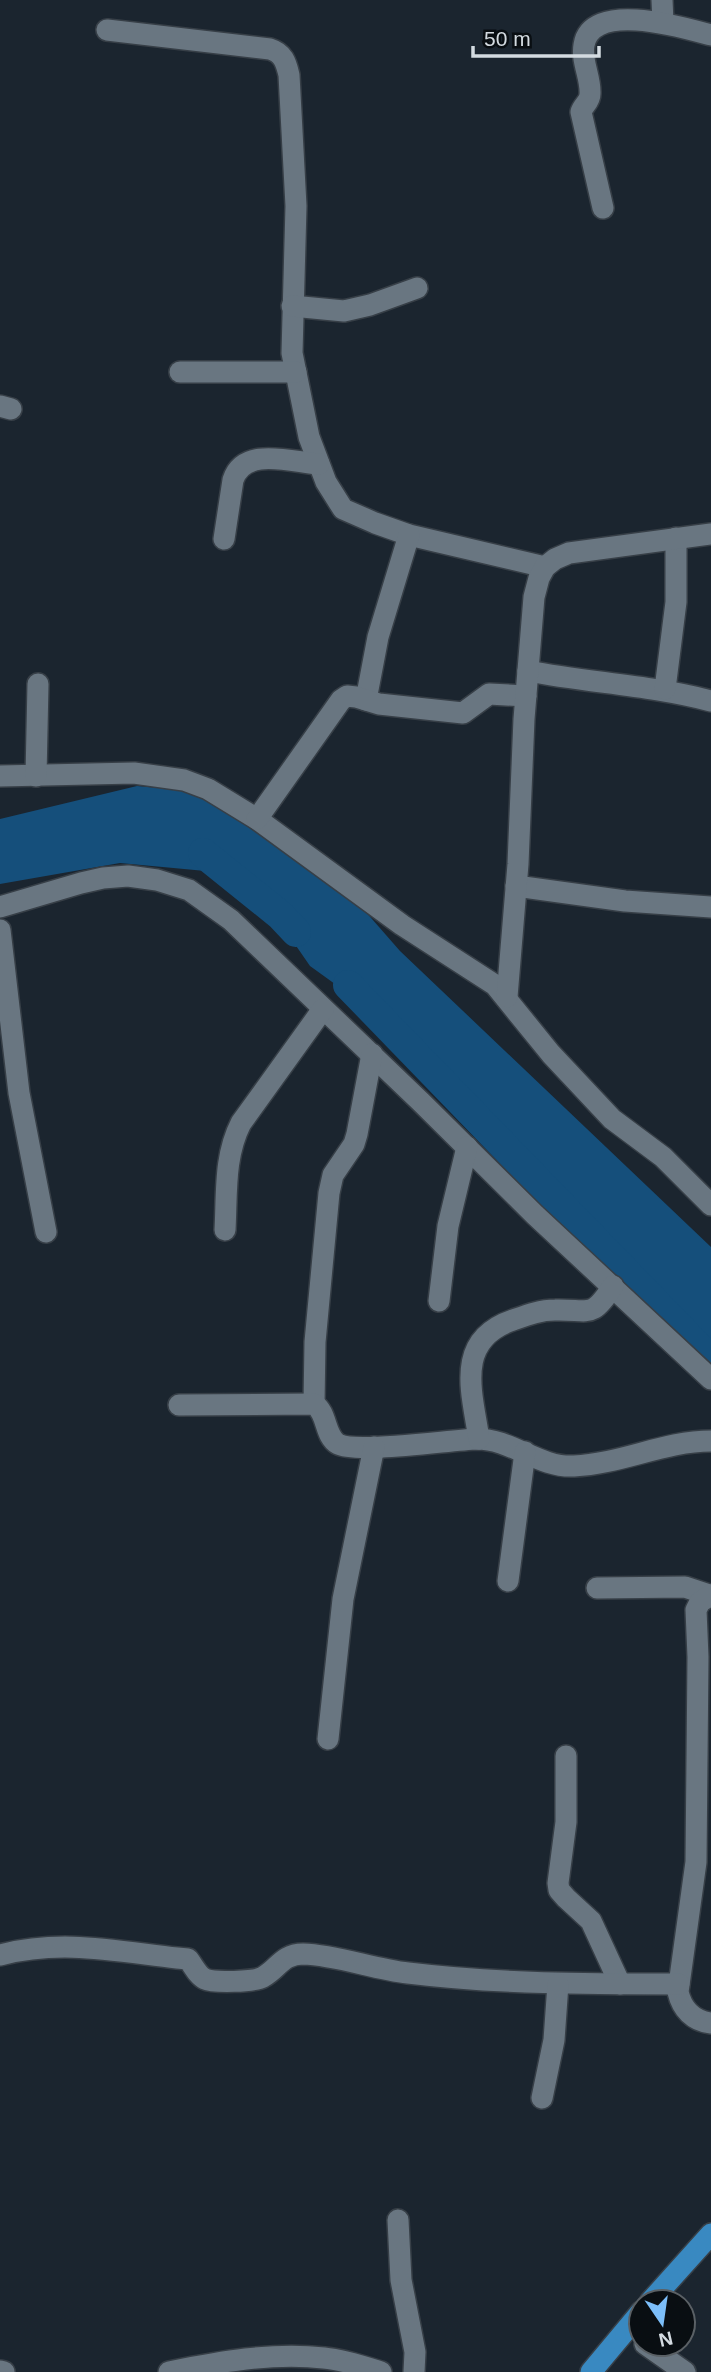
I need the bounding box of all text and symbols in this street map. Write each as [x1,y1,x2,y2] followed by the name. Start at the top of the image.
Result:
[473,14,599,58] scale bar
[484,27,531,50] text: 50 m
[627,2288,697,2358] north arrow
[657,2327,675,2351] text: N

